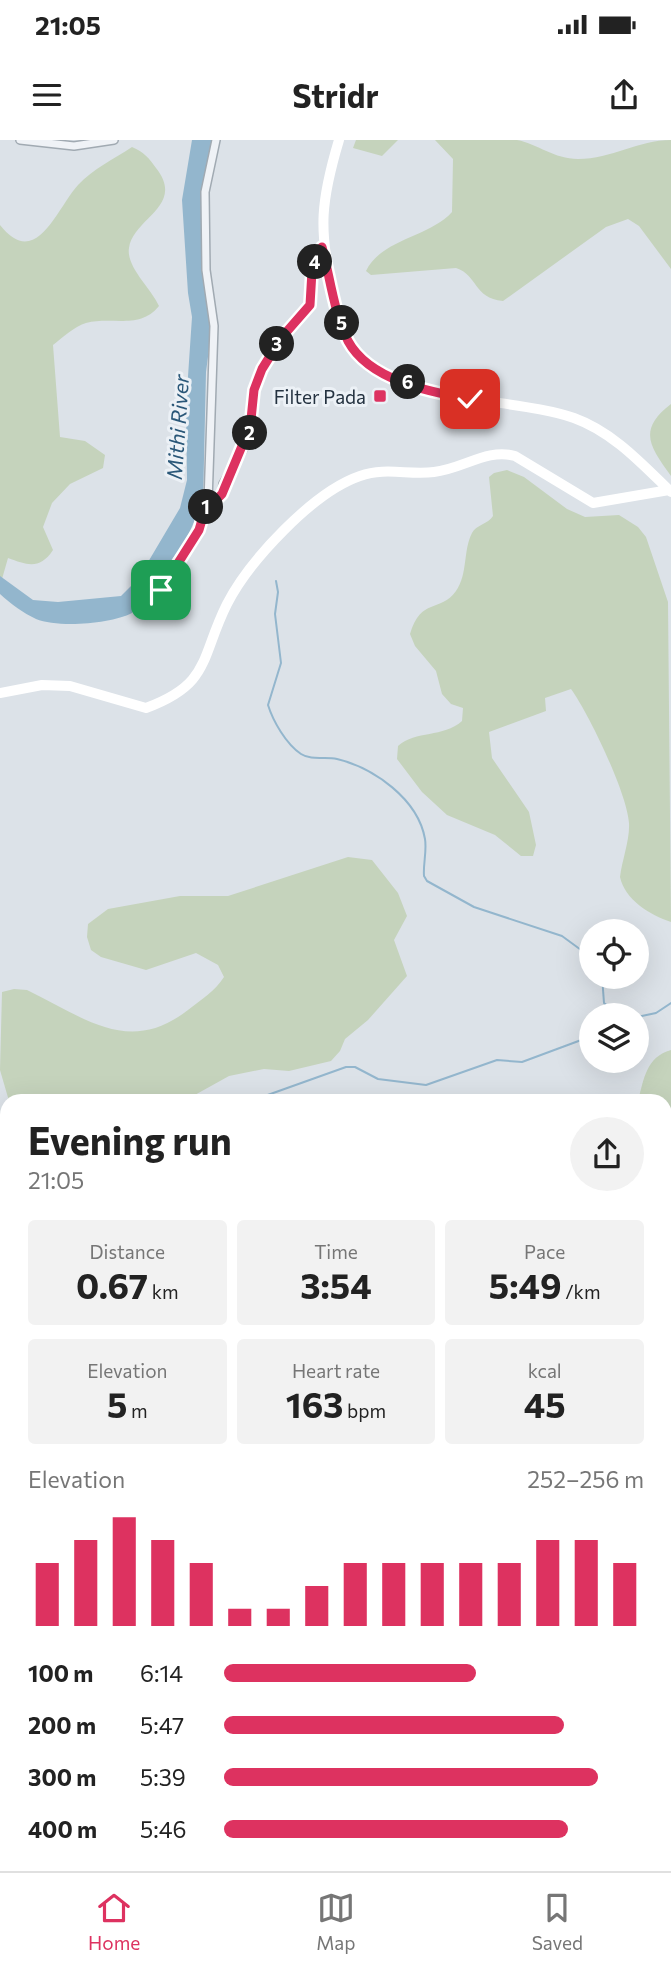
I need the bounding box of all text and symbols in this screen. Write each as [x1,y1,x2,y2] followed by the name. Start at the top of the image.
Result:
[35,9,101,40] text: 21:05
[292,75,379,115] text: Stridr
[28,76,66,114] icon: menu
[605,76,643,114] icon: share
[298,244,332,280] pin: 4
[309,250,320,273] text: 4
[324,306,360,340] pin: 5
[336,311,347,334] text: 5
[260,326,294,362] pin: 3
[271,332,282,355] text: 3
[390,364,426,400] pin: 6
[440,369,500,429] pin
[402,370,413,393] text: 6
[161,373,193,480] water label: Mithi River
[451,380,489,418] icon: check
[274,385,366,408] place label: Filter Pada
[372,388,388,404] marker: Filter Pada
[232,416,268,450] pin: 2
[244,421,255,444] text: 2
[188,490,224,524] pin: 1
[201,495,210,518] text: 1
[131,560,191,620] pin
[142,571,180,609] icon: arrive
[579,919,649,1073] map controls
[579,919,649,989] button: locate
[579,1003,649,1073] button: layers
[28,1116,232,1163] text: Evening run
[570,1117,644,1191] button: share
[28,1166,84,1194] text: 21:05
[90,1240,165,1263] text: Distance
[314,1240,358,1263] text: Time
[524,1240,565,1263] text: Pace
[76,1263,148,1306] text: 0.67
[300,1263,372,1306] text: 3:54
[489,1263,562,1306] text: 5:49
[148,1280,179,1303] text: km
[562,1280,601,1303] text: /km
[87,1359,167,1382] text: Elevation
[292,1359,380,1382] text: Heart rate
[528,1359,562,1382] text: kcal
[107,1382,127,1425] text: 5
[286,1382,343,1425] text: 163
[524,1382,566,1425] text: 45
[127,1399,148,1422] text: m
[343,1399,386,1422] text: bpm
[28,1465,125,1493] text: Elevation
[527,1465,644,1493] text: 252–256 m
[28,1659,93,1687] text: 100 m
[140,1659,183,1687] text: 6:14
[28,1711,96,1739] text: 200 m
[140,1711,184,1739] text: 5:47
[28,1763,96,1791] text: 300 m
[140,1763,186,1791] text: 5:39
[28,1815,97,1843] text: 400 m
[140,1815,186,1843] text: 5:46
[88,1889,140,1954] tab: Home
[316,1889,356,1954] tab: Map
[532,1889,583,1954] tab: Saved

